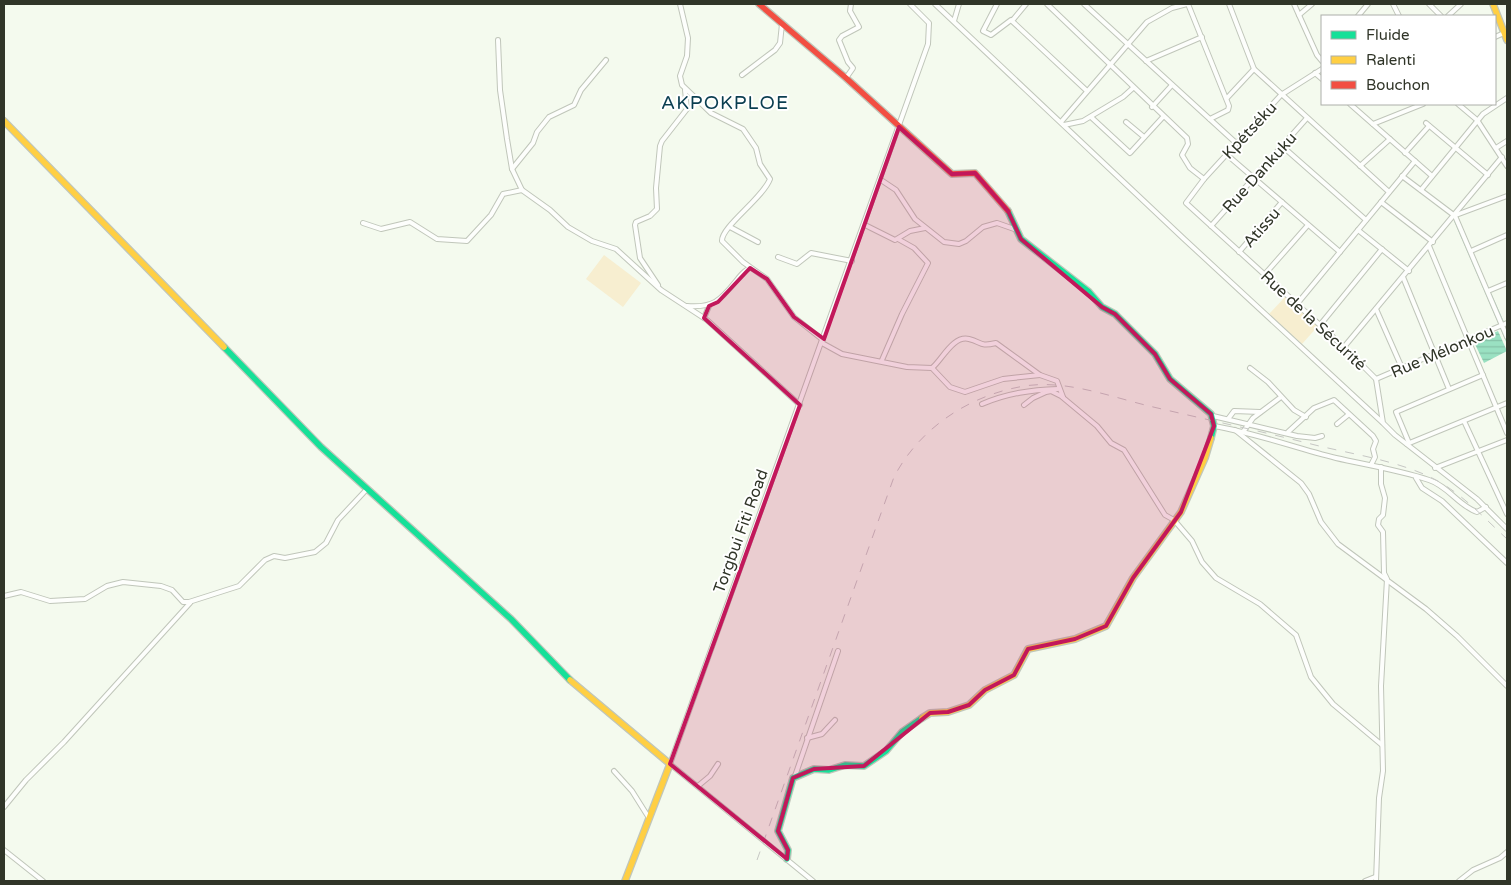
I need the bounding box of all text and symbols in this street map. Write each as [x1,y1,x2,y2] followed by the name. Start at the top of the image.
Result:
[1321,15,1496,105] legend
[1366,26,1410,44] text: Fluide
[1366,51,1416,69] text: Ralenti
[1366,76,1430,94] text: Bouchon
[661,92,789,114] district label: AKPOKPLOE
[1218,98,1281,164] street label: Kpétséku
[1218,128,1301,217] street label: Rue Dankuku
[1239,203,1285,252] street label: Atissu
[1256,267,1370,375] street label: Rue de la Sécurité
[1388,321,1497,383] street label: Rue Mélonkou
[709,467,773,596] street label: Torgbui Fiti Road

